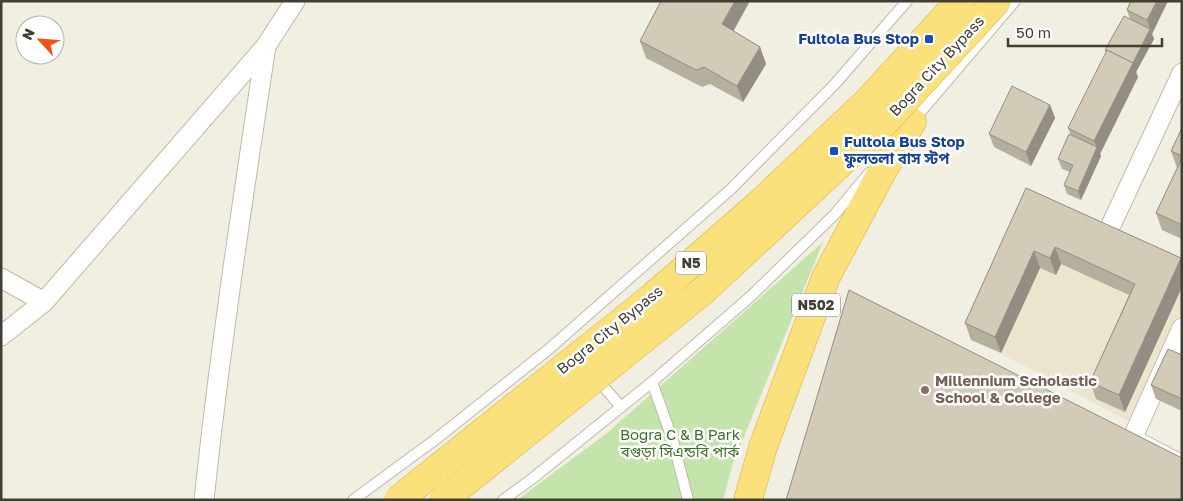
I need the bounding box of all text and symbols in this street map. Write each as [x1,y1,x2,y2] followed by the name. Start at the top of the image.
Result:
[885,11,987,119] street label: Bogra City Bypass
[15,15,65,65] north arrow
[1008,15,1162,47] scale bar
[1016,23,1051,41] text: 50 m
[18,26,38,43] text: N
[798,29,919,47] place label: Fultola Bus Stop
[923,33,935,45] marker: Fultola Bus Stop
[843,132,965,169] place label: Fultola Bus Stop ফুলতলা বাস স্টপ
[828,145,840,157] marker: Fultola Bus Stop ফুলতলা বাস স্টপ
[676,252,706,274] road number: N5
[553,281,666,377] street label: Bogra City Bypass
[792,294,840,316] road number: N502
[935,371,1097,406] place label: Millennium Scholastic School & College
[919,384,931,396] marker: Millennium Scholastic School & College
[620,425,741,460] park label: Bogra C & B Park বগুড়া সিএন্ডবি পার্ক

